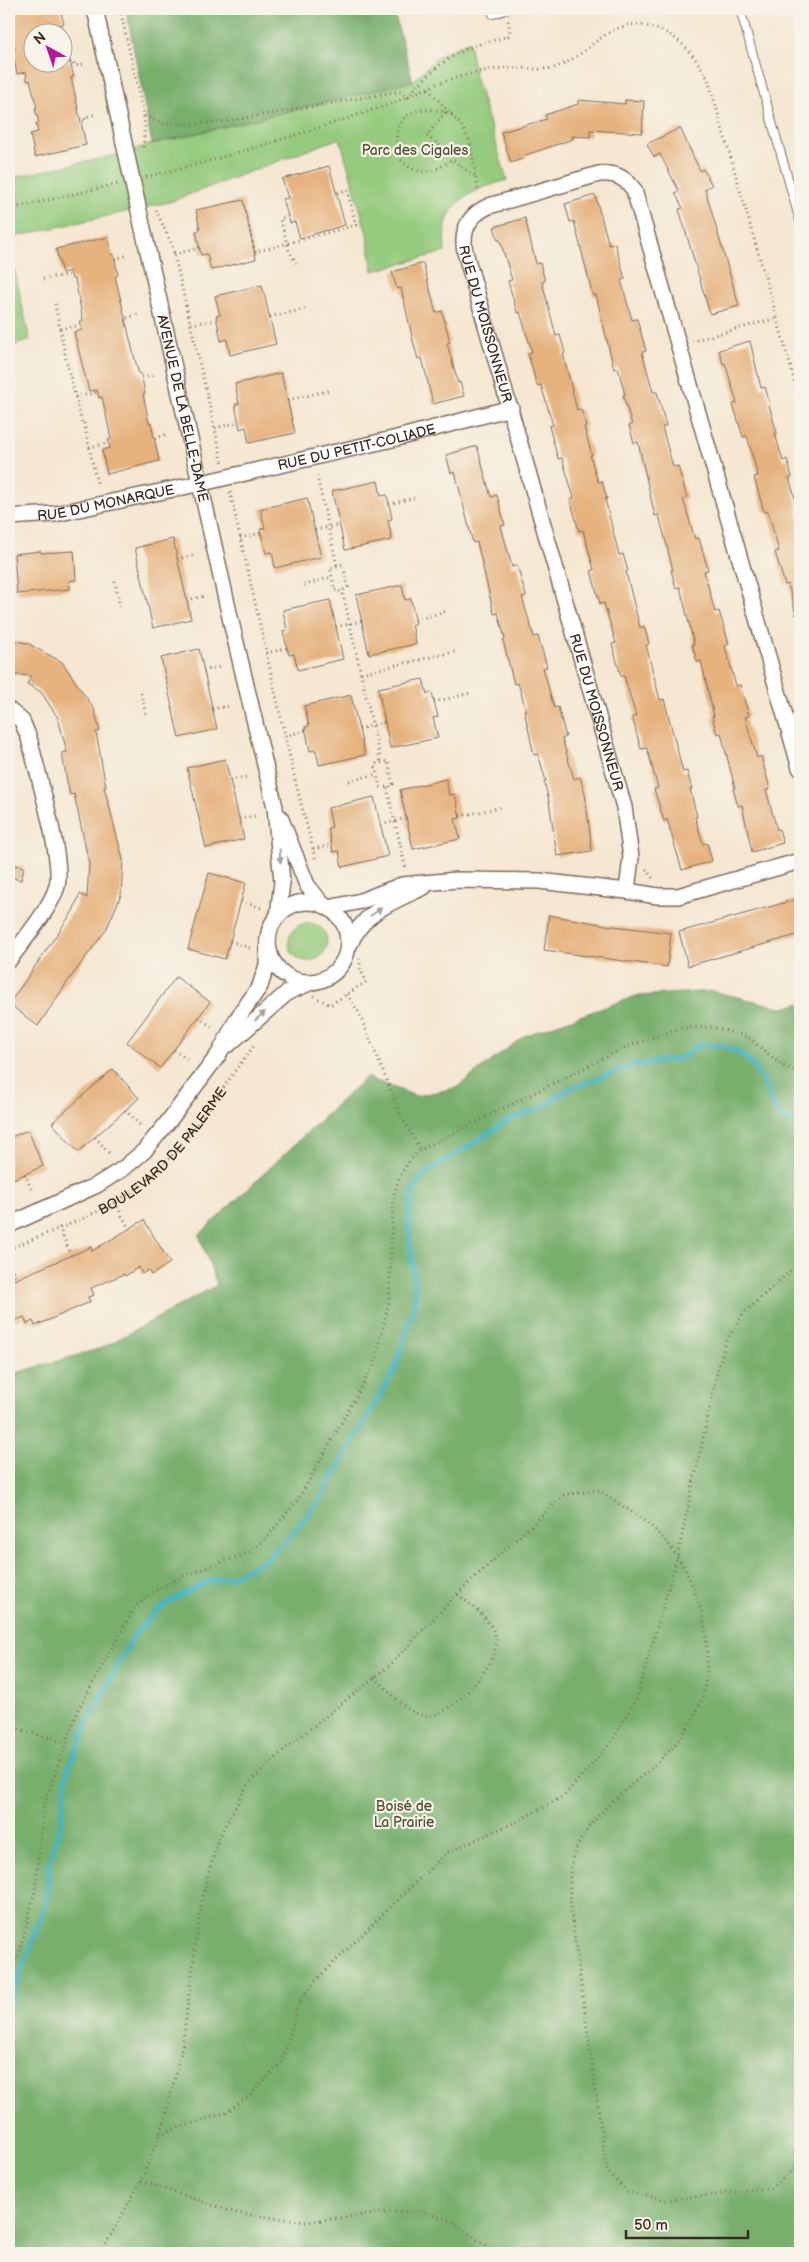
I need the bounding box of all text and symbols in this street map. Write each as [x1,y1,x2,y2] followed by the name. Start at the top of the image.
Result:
[22,22,72,72] north arrow
[30,29,49,48] text: N
[362,142,468,159] park label: Parc des Cigales
[456,244,516,404] street label: RUE DU MOISSONNEUR
[154,313,212,504] street label: AVENUE DE LA BELLE-DAME
[276,420,437,474] street label: RUE DU PETIT-COLIADE
[37,481,176,524] street label: RUE DU MONARQUE
[566,632,627,793] street label: RUE DU MOISSONNEUR
[276,848,284,864] one-way arrow
[369,907,383,917] one-way arrow
[254,1010,266,1022] one-way arrow
[95,1084,230,1218] street label: BOULEVARD DE PALERME
[374,1798,434,1831] park label: Boisé de La Prairie
[626,2207,749,2239] scale bar
[634,2216,668,2235] text: 50 m

